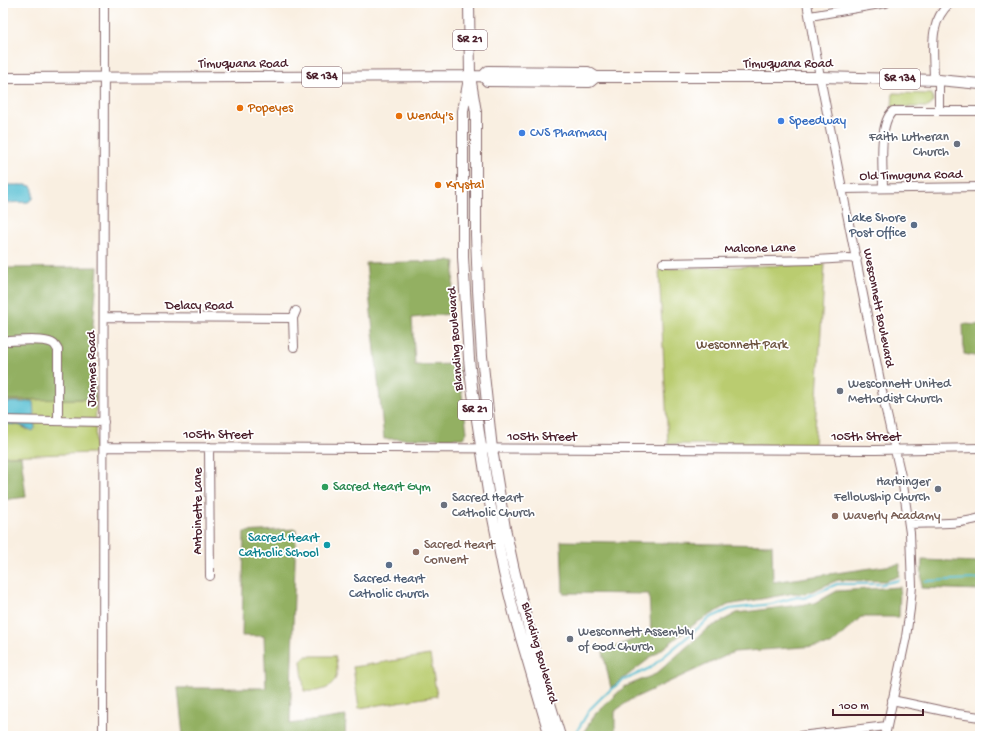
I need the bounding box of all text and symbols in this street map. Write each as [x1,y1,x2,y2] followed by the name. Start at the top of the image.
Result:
[453,30,487,50] road number: SR 21
[197,57,289,72] street label: Timuquana Road
[742,57,834,72] street label: Timuquana Road
[302,67,342,87] road number: SR 134
[880,69,920,89] road number: SR 134
[247,101,294,116] place label: Popeyes
[235,103,245,113] marker: Popeyes
[407,109,454,124] place label: Wendy's
[394,111,404,121] marker: Wendy's
[789,114,847,129] place label: Speedway
[776,116,786,126] marker: Speedway
[530,126,607,141] place label: CVS Pharmacy
[517,128,527,138] marker: CVS Pharmacy
[868,130,950,160] place label: Faith Lutheran Church
[952,139,962,149] marker: Faith Lutheran Church
[859,168,964,184] street label: Old Timuguna Road
[446,178,484,193] place label: Krystal
[433,180,443,190] marker: Krystal
[847,211,906,241] place label: Lake Shore Post Office
[909,220,919,230] marker: Lake Shore Post Office
[724,241,796,257] street label: Malcone Lane
[859,247,897,370] street label: Wesconnett Boulevard
[445,285,467,393] street label: Blanding Boulevard
[164,299,234,314] street label: Delacy Road
[85,330,100,407] street label: Jammes Road
[696,338,789,353] park label: Wesconnett Park
[848,377,952,407] place label: Wesconnett United Methodist Church
[835,386,845,396] marker: Wesconnett United Methodist Church
[458,400,492,420] road number: SR 21
[182,428,254,443] street label: 105th Street
[506,430,578,445] street label: 105th Street
[830,430,902,445] street label: 105th Street
[191,467,206,554] street label: Antoinette Lane
[833,475,931,505] place label: Harbinger Fellowship Church
[333,480,431,495] place label: Sacred Heart Gym
[320,482,330,492] marker: Sacred Heart Gym
[933,484,943,494] marker: Harbinger Fellowship Church
[452,491,535,521] place label: Sacred Heart Catholic Church
[439,500,449,510] marker: Sacred Heart Catholic Church
[843,509,941,524] place label: Waverly Acadamy
[830,511,840,521] marker: Waverly Acadamy
[239,531,321,561] place label: Sacred Heart Catholic School
[424,538,497,568] place label: Sacred Heart Convent
[322,540,332,550] marker: Sacred Heart Catholic School
[411,547,421,557] marker: Sacred Heart Convent
[384,560,394,570] marker: Sacred Heart Catholic church
[349,572,429,602] place label: Sacred Heart Catholic church
[517,600,561,706] street label: Blanding Boulevard
[578,625,694,655] place label: Wesconnett Assembly of God Church
[565,634,575,644] marker: Wesconnett Assembly of God Church
[833,691,923,717] scale bar
[838,700,869,714] text: 100 m

